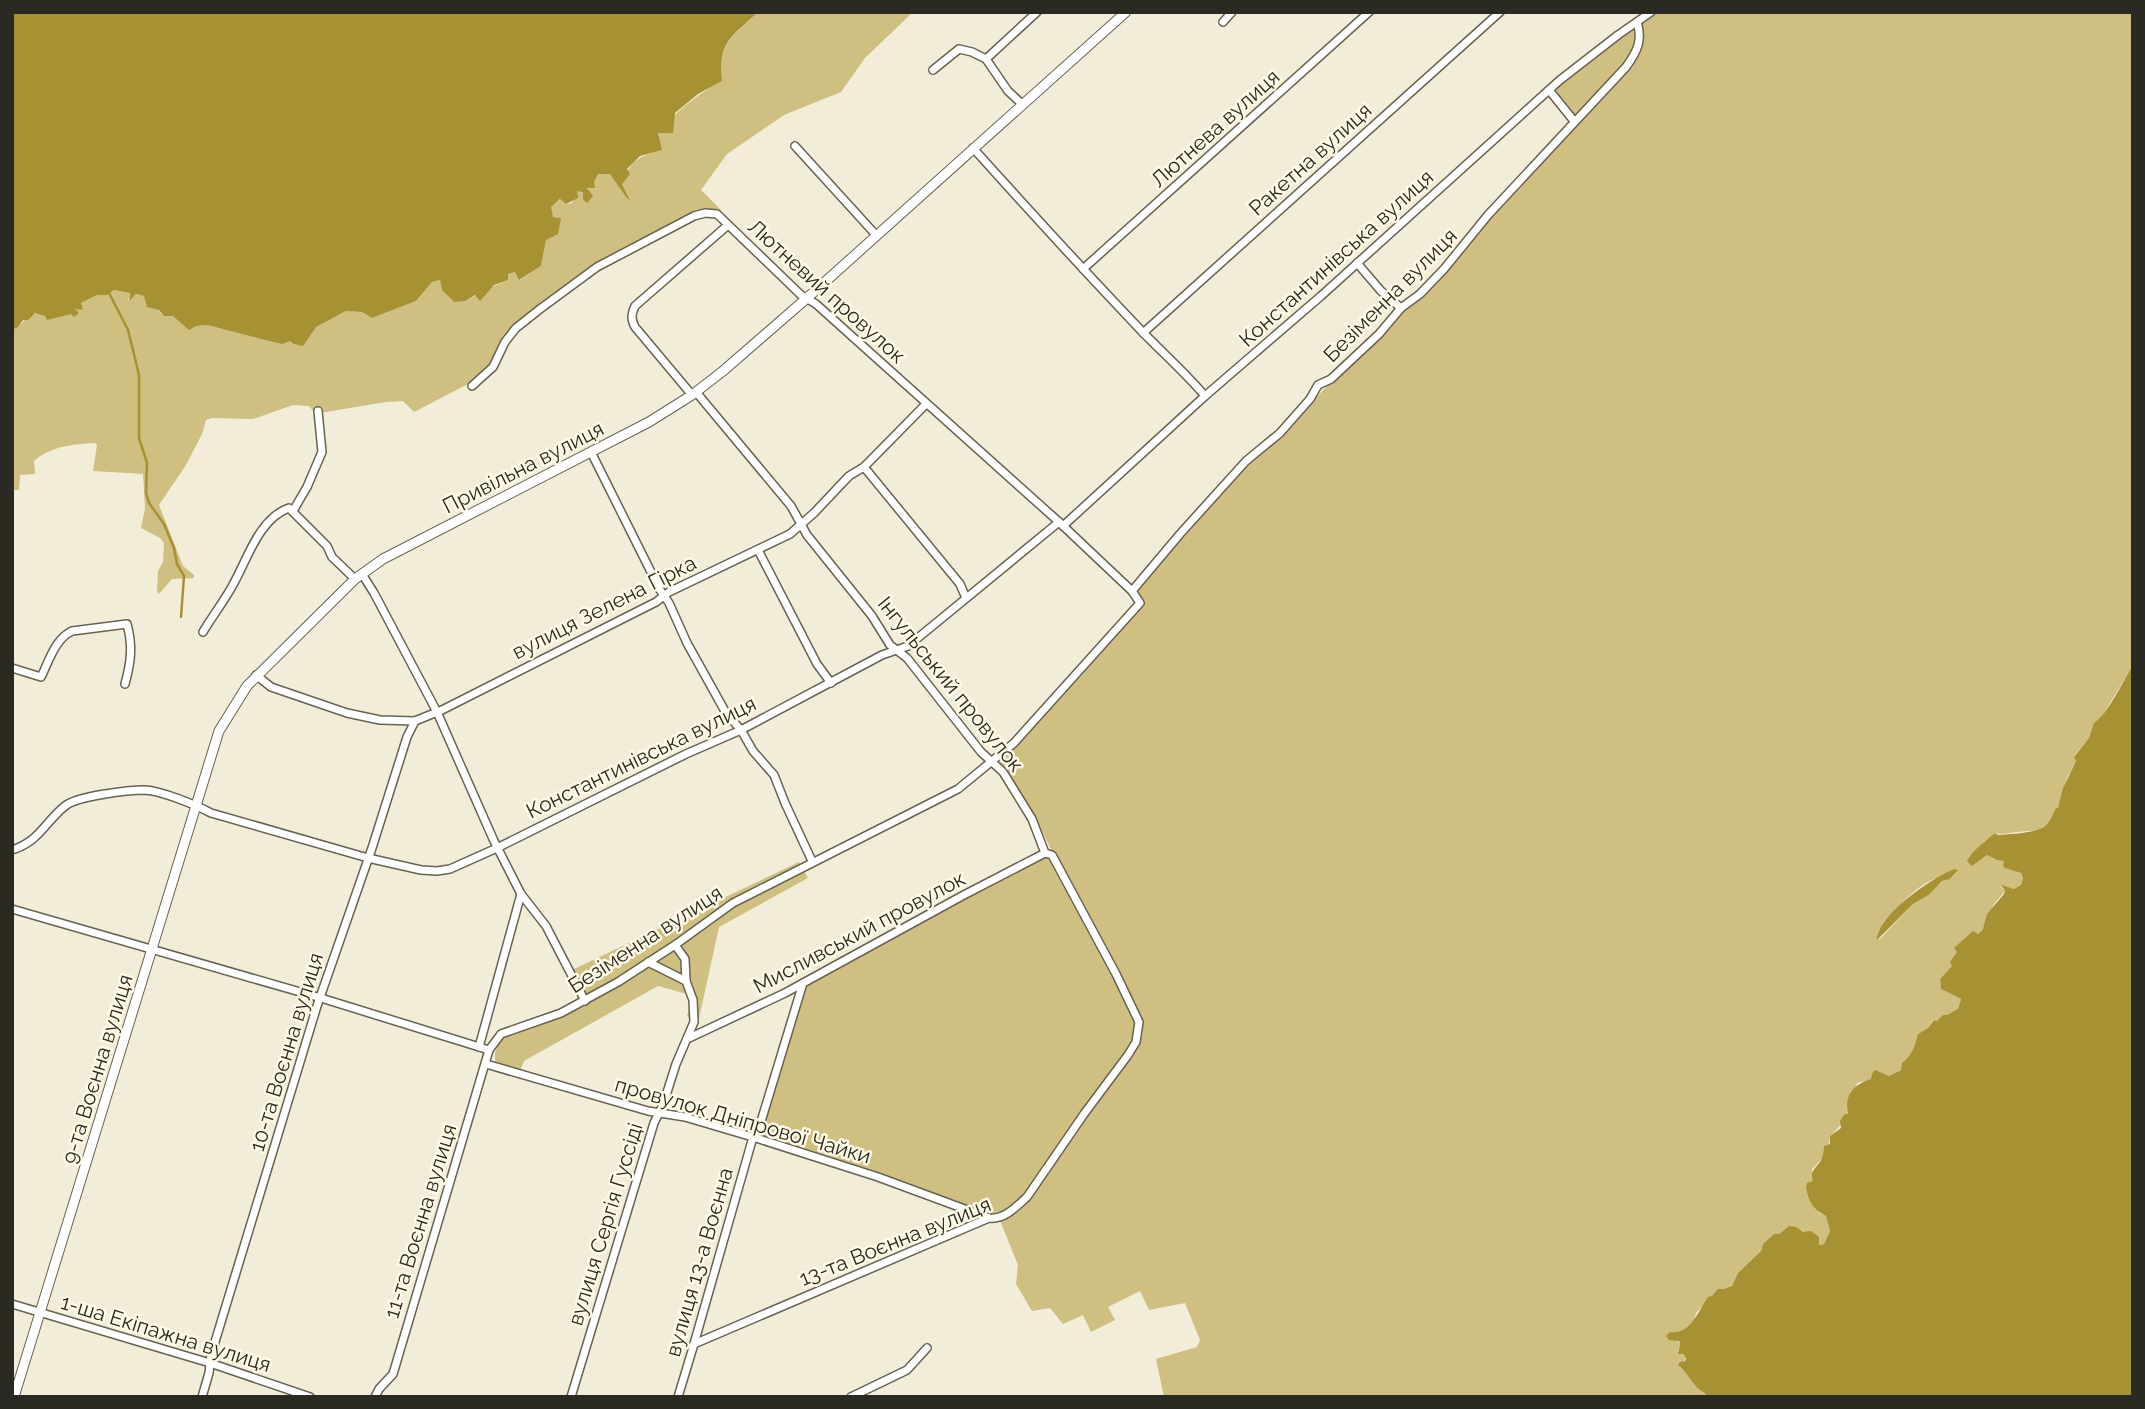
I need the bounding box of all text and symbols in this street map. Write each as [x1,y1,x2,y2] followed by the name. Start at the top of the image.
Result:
[1146,64,1284,192] street label: Лютнева вулиця
[1244,97,1376,221] street label: Ракетна вулиця
[1234,164,1438,352] street label: Константинівська вулиця
[743,214,911,368] street label: Лютневий провулок
[1318,223,1462,367] street label: Безіменна вулиця
[438,416,608,518] street label: Привільна вулиця
[508,550,700,664] street label: вулиця Зелена Гірка
[873,591,1029,777] street label: Інгульський провулок
[522,690,760,824] street label: Константинівська вулиця
[749,865,969,999] street label: Мисливський провулок
[563,880,727,998] street label: Безіменна вулиця
[244,950,328,1154] street label: 10-та Воєнна вулиця
[56,971,138,1167] street label: 9-та Воєнна вулиця
[612,1071,874,1169] street label: провулок Дніпрової Чайки
[562,1120,648,1328] street label: вулиця Сергія Гуссіді
[379,1121,461,1321] street label: 11-та Воєнна вулиця
[660,1165,738,1359] street label: вулиця 13-а Воєнна
[795,1191,995,1291] street label: 13-та Воєнна вулиця
[58,1289,274,1377] street label: 1-ша Екіпажна вулиця

